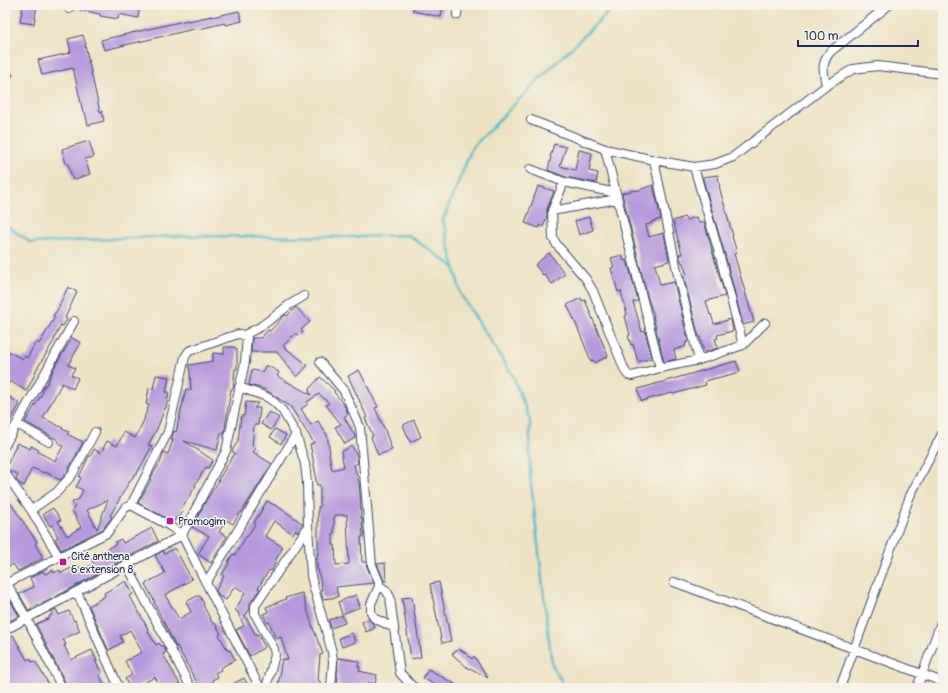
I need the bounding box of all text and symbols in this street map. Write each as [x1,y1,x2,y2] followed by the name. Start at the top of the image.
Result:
[798,22,918,48] scale bar
[804,29,839,44] text: 100 m
[178,515,226,528] place label: Promogim
[165,516,175,526] marker: Promogim
[71,550,134,576] place label: Cité anthena 6 extension 8
[58,557,68,567] marker: Cité anthena 6 extension 8

